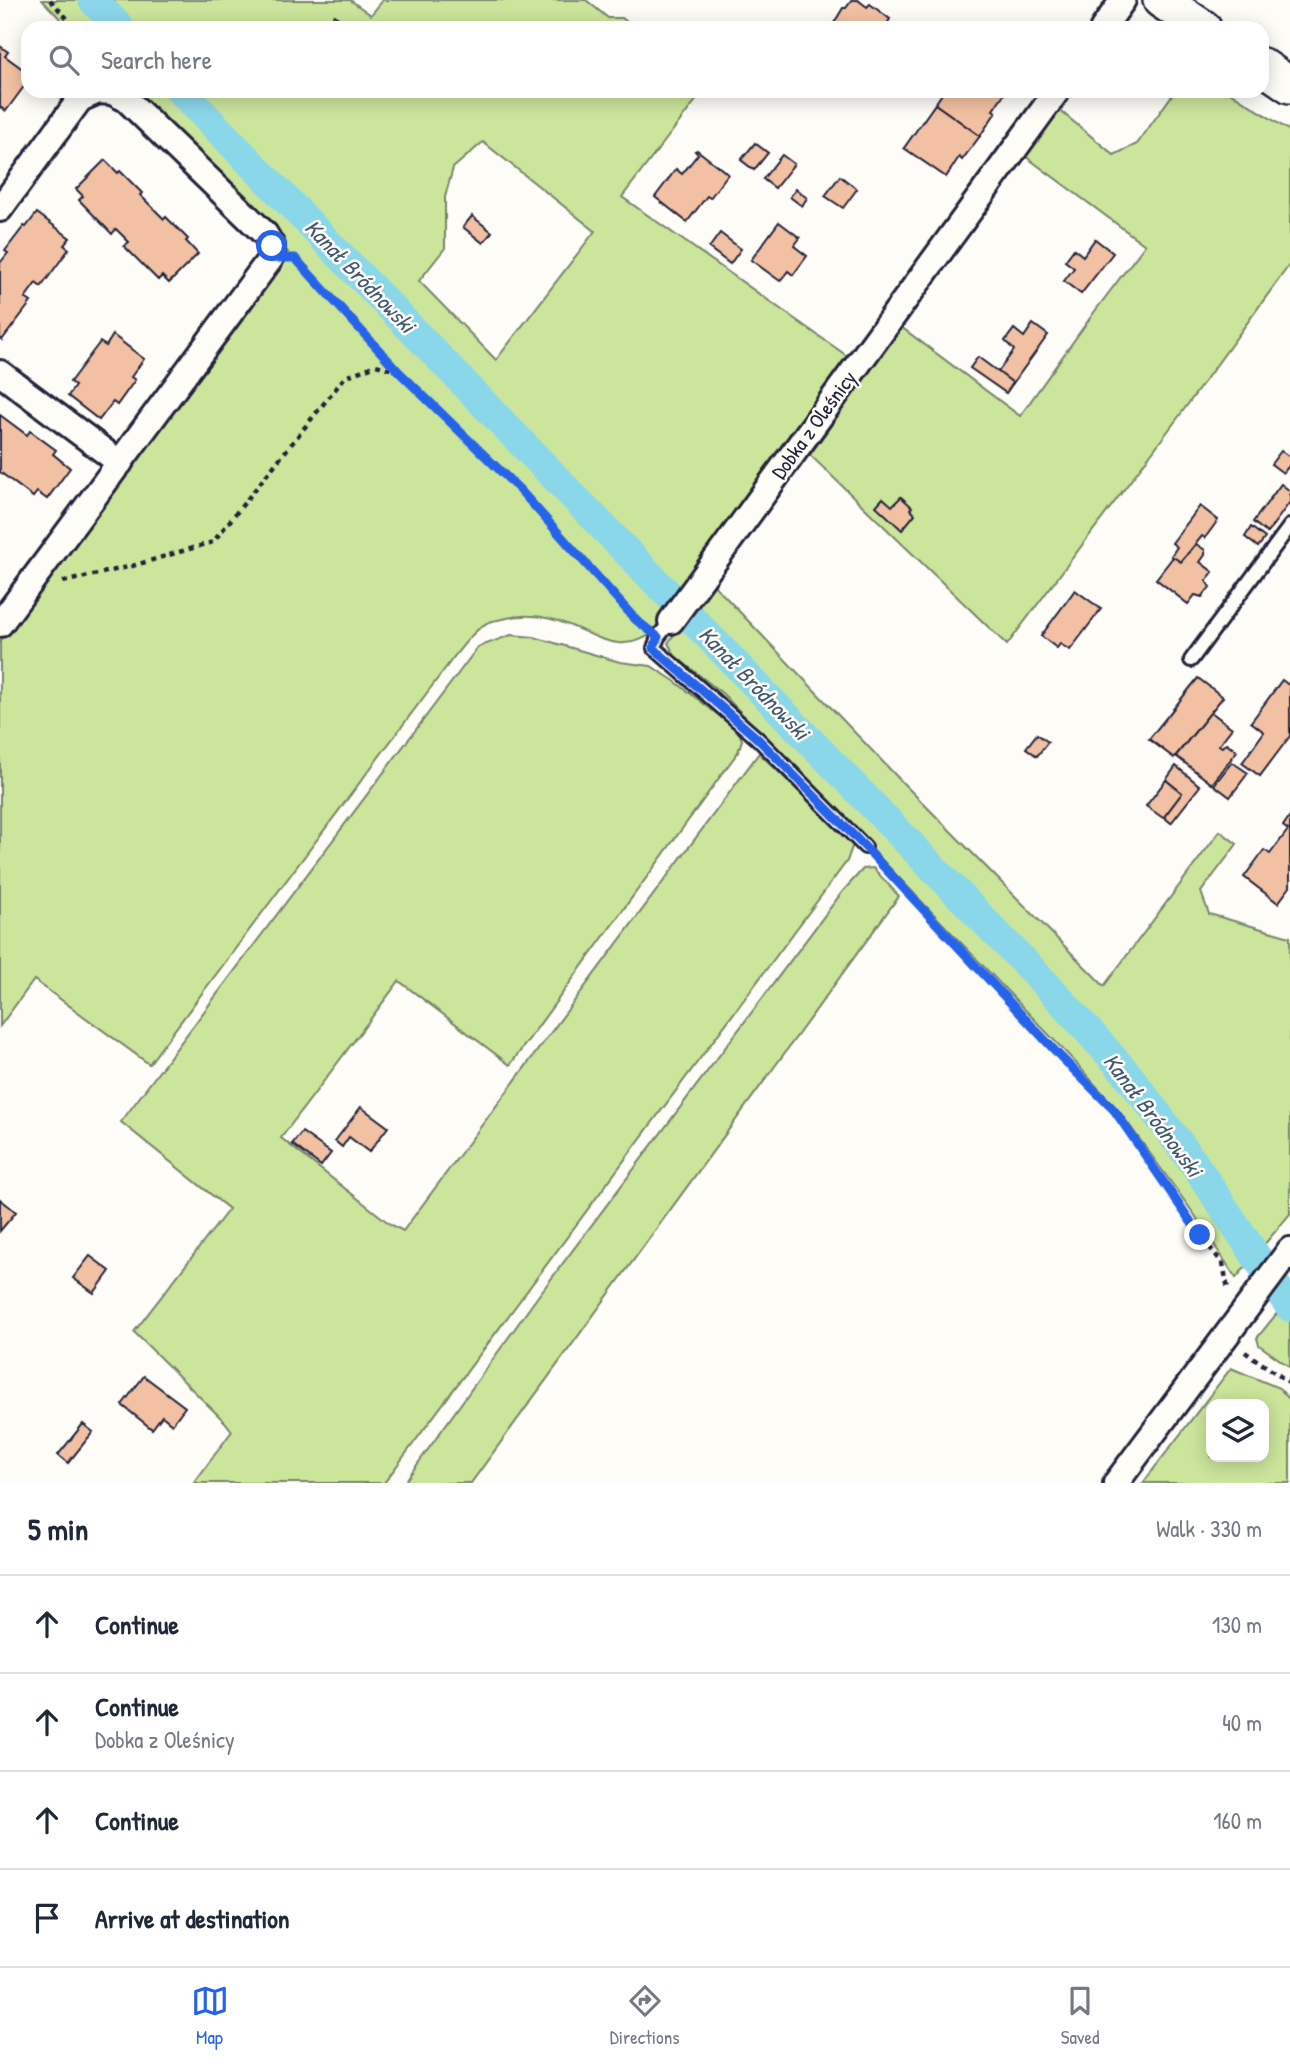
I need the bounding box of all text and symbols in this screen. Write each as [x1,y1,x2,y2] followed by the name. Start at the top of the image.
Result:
[21,21,1269,98] search box
[45,41,83,79] icon: search
[101,42,212,77] text: Search here
[298,212,424,341] water label: Kanał Bródnowski
[256,230,287,261] route start
[764,364,863,485] street label: Dobka z Oleśnicy
[692,619,818,748] water label: Kanał Bródnowski
[1097,1047,1211,1184] water label: Kanał Bródnowski
[1184,1219,1215,1250] route end
[1206,1399,1269,1462] map controls
[1206,1399,1269,1462] button: layers
[28,1509,88,1549] text: 5 min
[1156,1513,1262,1544] text: Walk · 330 m
[28,1605,66,1643] icon: ahead
[95,1607,179,1642] text: Continue
[1212,1609,1262,1640] text: 130 m
[95,1689,179,1724] text: Continue
[28,1703,66,1741] icon: ahead
[1222,1707,1262,1738] text: 40 m
[95,1724,235,1755] text: Dobka z Oleśnicy
[28,1801,66,1839] icon: ahead
[95,1803,179,1838] text: Continue
[1213,1805,1262,1836] text: 160 m
[28,1899,66,1937] icon: arrive
[95,1901,290,1936] text: Arrive at destination
[191,1982,229,2050] tab: Map
[610,1982,680,2050] tab: Directions
[1061,1982,1099,2050] tab: Saved

